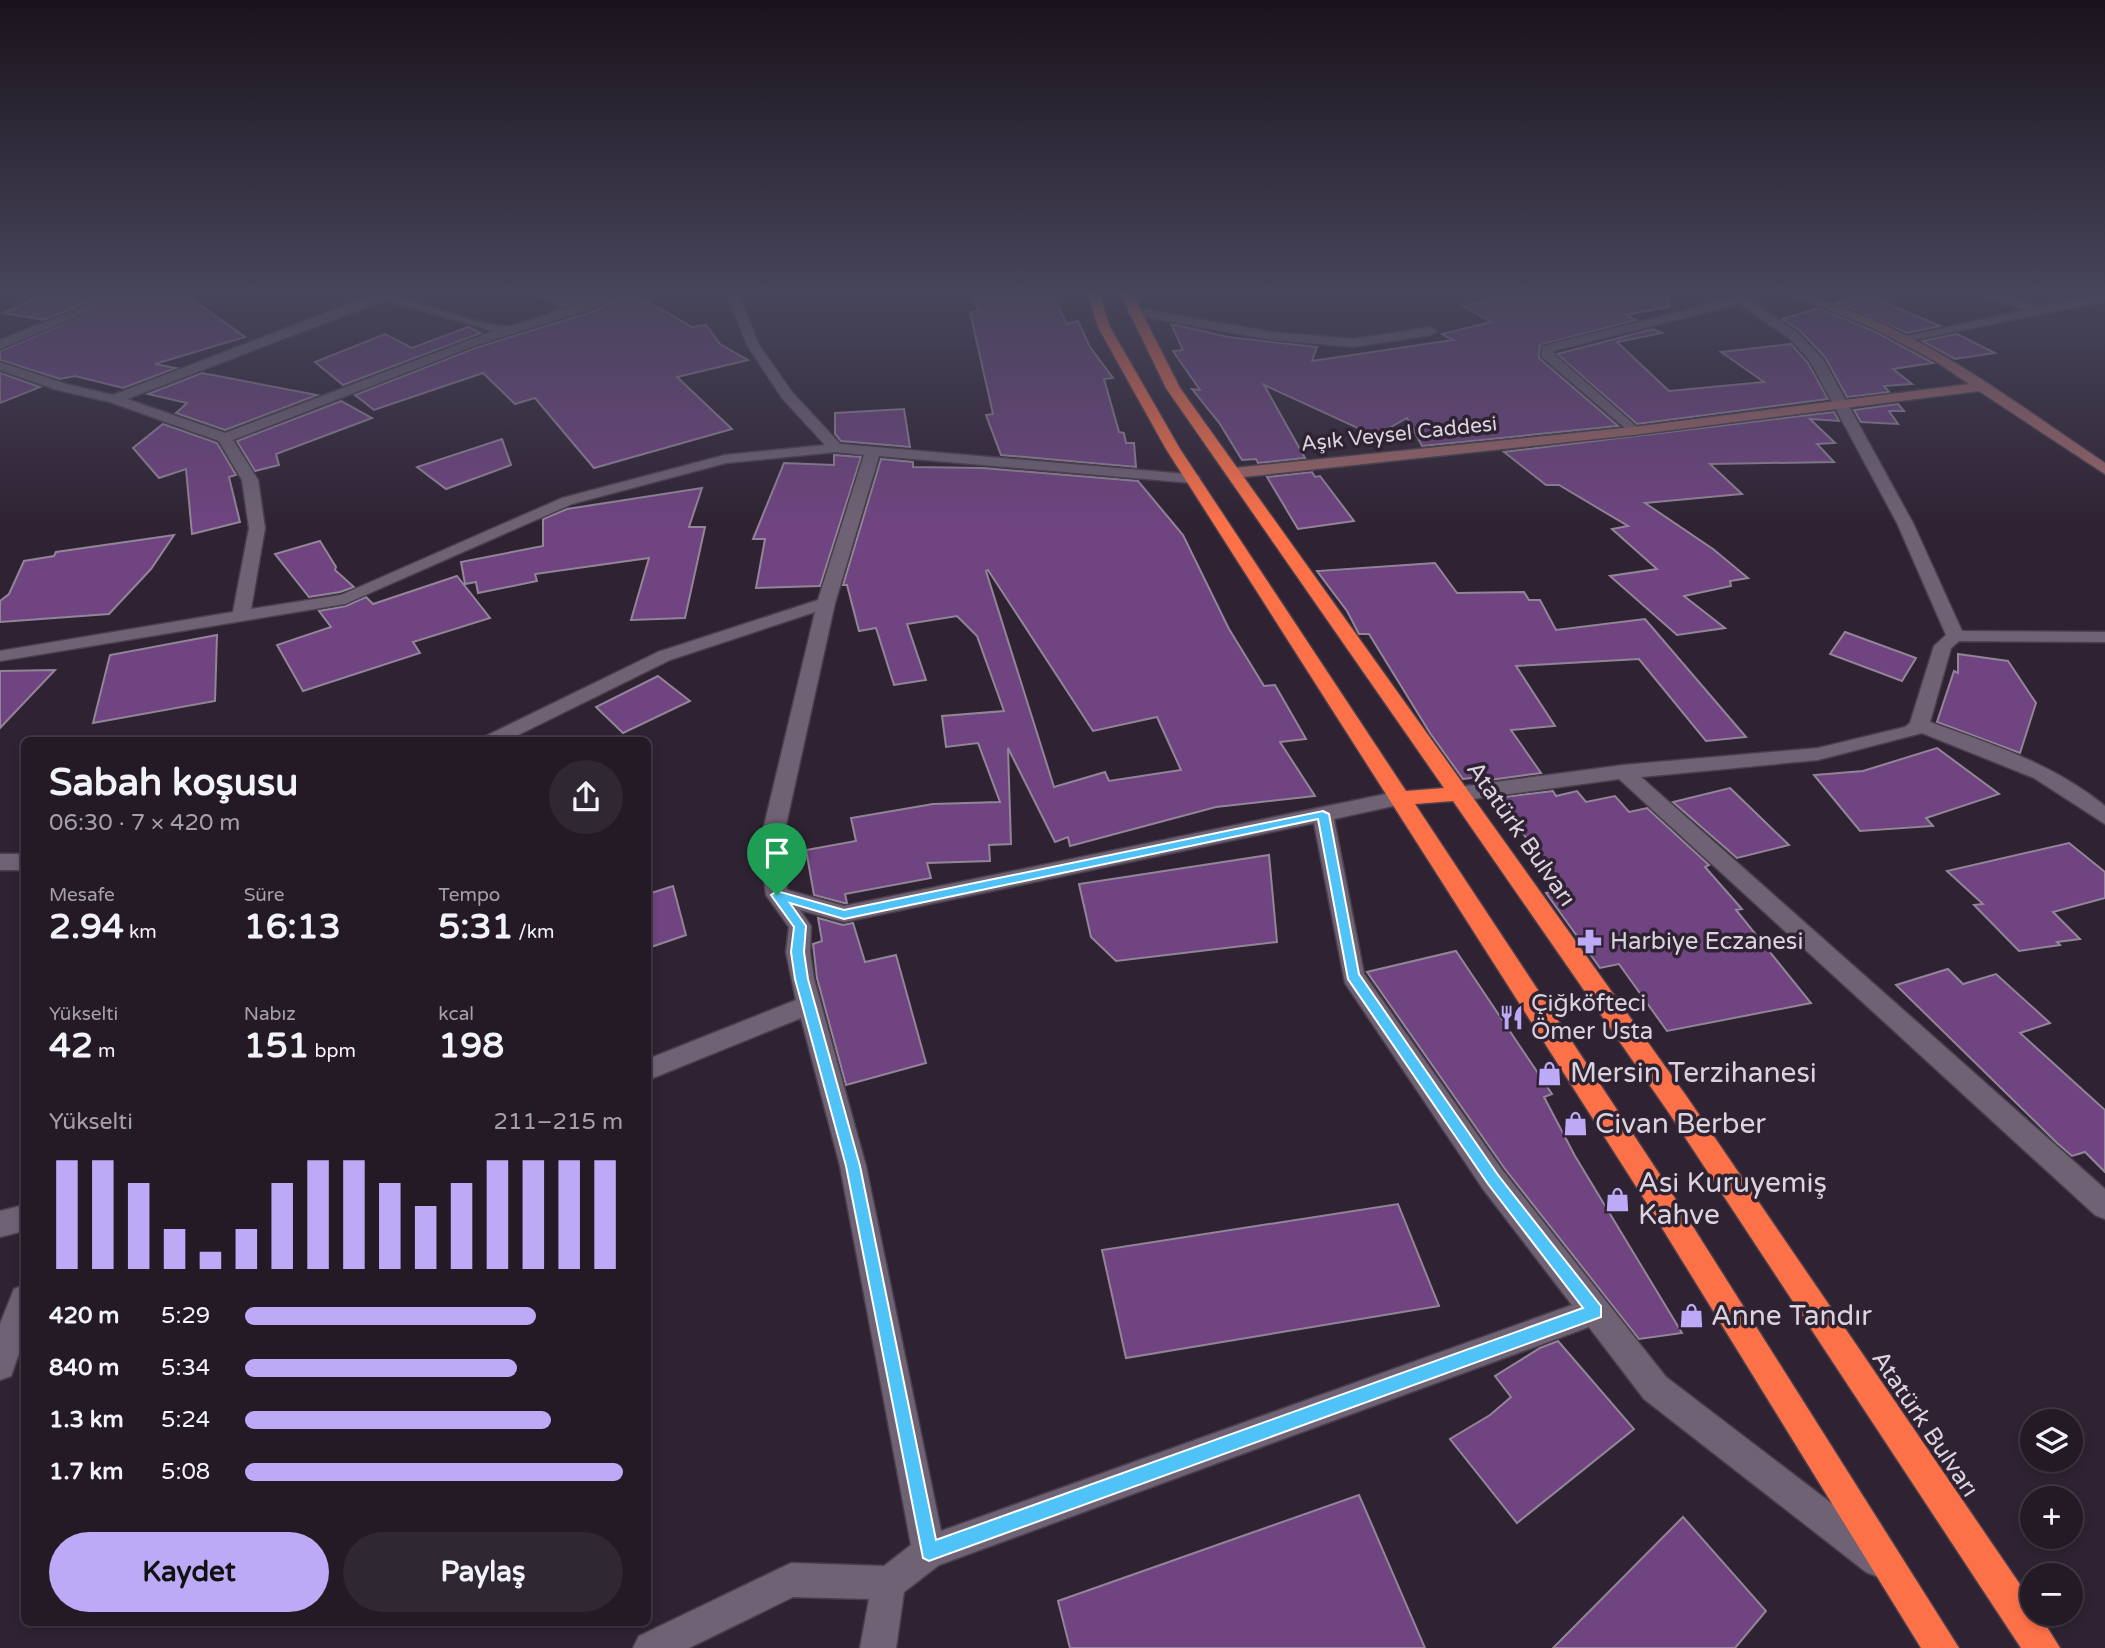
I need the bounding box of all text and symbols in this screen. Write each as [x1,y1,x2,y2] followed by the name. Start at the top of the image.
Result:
[1300,411,1498,457] street label: Aşık Veysel Caddesi
[1460,756,1582,912] street label: Atatürk Bulvarı
[49,760,298,806] text: Sabah koşusu
[549,760,623,834] button: share
[49,809,240,837] text: 06:30 · 7 × 420 m
[747,823,807,895] pin
[758,834,796,872] icon: arrive
[49,884,115,906] text: Mesafe
[244,884,285,906] text: Süre
[438,884,500,906] text: Tempo
[49,906,124,948] text: 2.94
[244,906,341,948] text: 16:13
[438,906,513,948] text: 5:31
[124,921,157,943] text: km
[513,921,555,943] text: /km
[1576,927,1604,955] pharmacy icon: Harbiye Eczanesi
[1610,927,1803,956] place label: Harbiye Eczanesi
[1531,989,1653,1046] place label: Çiğköfteci Ömer Usta
[49,1003,118,1025] text: Yükselti
[244,1003,296,1025] text: Nabız
[438,1003,474,1025] text: kcal
[1497,1003,1525,1031] restaurant icon: Çiğköfteci Ömer Usta
[49,1025,93,1067] text: 42
[244,1025,310,1067] text: 151
[438,1025,504,1067] text: 198
[93,1040,115,1062] text: m
[310,1040,356,1062] text: bpm
[1570,1056,1817,1090] place label: Mersin Terzihanesi
[1536,1059,1564,1087] shop icon: Mersin Terzihanesi
[1595,1107,1766,1141] place label: Civan Berber
[49,1108,133,1136] text: Yükselti
[494,1108,623,1136] text: 211–215 m
[1561,1110,1589,1138] shop icon: Civan Berber
[1638,1166,1827,1232] place label: Asi Kuruyemiş Kahve
[1604,1185,1632,1213] shop icon: Asi Kuruyemiş Kahve
[1711,1299,1872,1333] place label: Anne Tandır
[49,1302,119,1330] text: 420 m
[161,1302,210,1330] text: 5:29
[1677,1302,1705,1330] shop icon: Anne Tandır
[1865,1345,1985,1503] street label: Atatürk Bulvarı
[49,1354,119,1382] text: 840 m
[161,1354,210,1382] text: 5:34
[49,1406,124,1434] text: 1.3 km
[161,1406,210,1434] text: 5:24
[2020,1409,2083,1626] map controls
[2020,1409,2083,1472] button: layers
[49,1458,123,1486] text: 1.7 km
[161,1458,210,1486] text: 5:08
[2020,1486,2083,1549] button: +
[49,1532,329,1612] button: Kaydet
[343,1532,623,1612] button: Paylaş
[2020,1563,2083,1626] button: −

